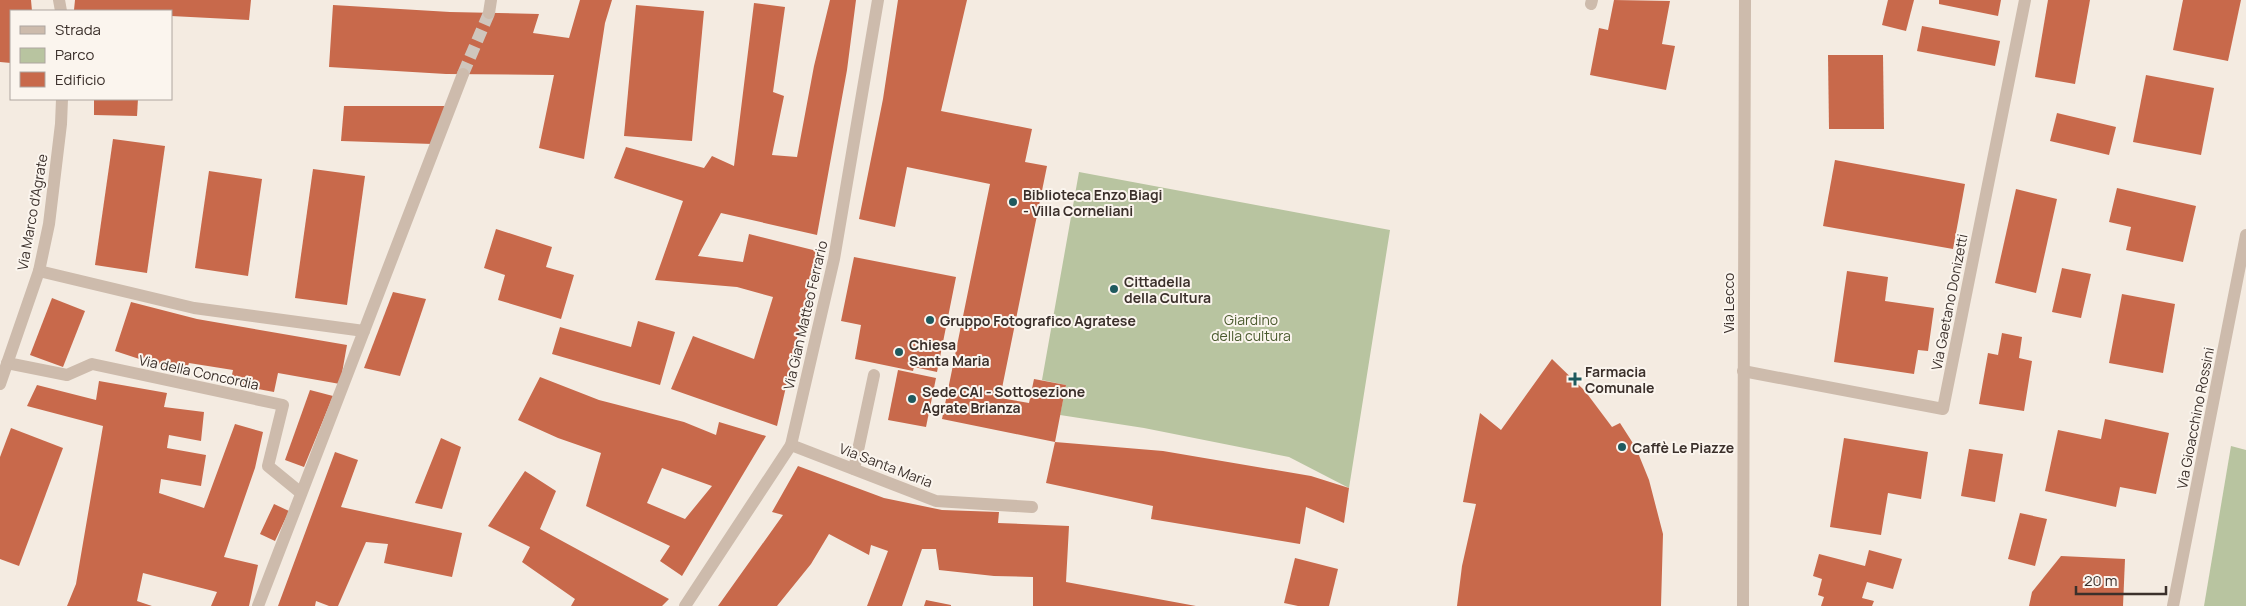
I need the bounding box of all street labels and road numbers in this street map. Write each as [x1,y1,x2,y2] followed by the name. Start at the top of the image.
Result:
[12,152,52,272] street label: Via Marco d'Agrate
[1926,232,1972,372] street label: Via Gaetano Donizetti
[779,239,831,391] street label: Via Gian Matteo Ferrario
[1719,273,1738,333] street label: Via Lecco
[2172,345,2218,491] street label: Via Gioacchino Rossini
[137,350,261,394] street label: Via della Concordia
[837,438,935,492] street label: Via Santa Maria

